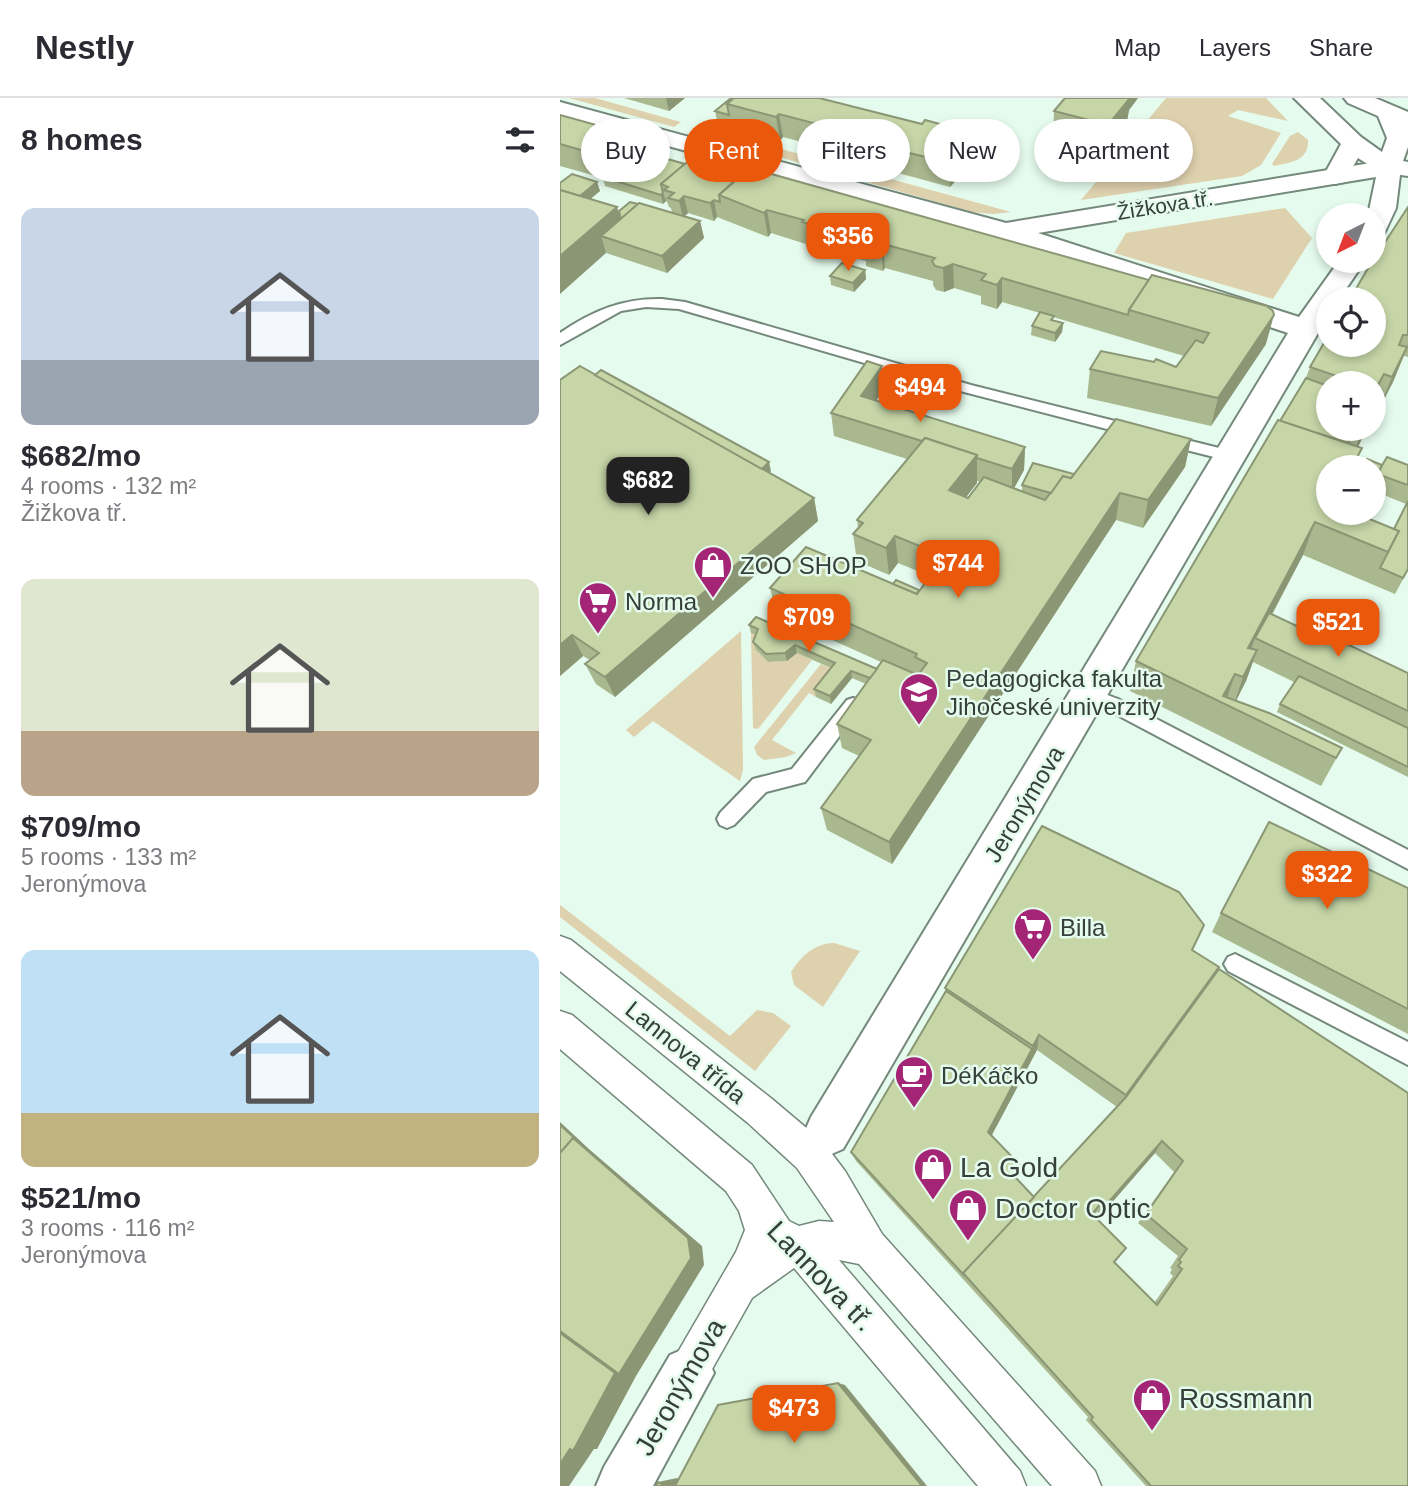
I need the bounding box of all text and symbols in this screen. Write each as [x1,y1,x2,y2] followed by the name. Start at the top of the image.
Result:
[35,29,134,66] text: Nestly
[1114,34,1161,61] text: Map
[1199,34,1271,61] text: Layers
[1309,34,1373,61] text: Share
[581,119,670,182] chip: Buy
[684,119,783,182] chip: Rent
[797,119,910,182] chip: Filters
[924,119,1020,182] chip: New
[1034,119,1193,182] chip: Apartment
[501,121,539,159] icon: filters
[21,123,143,156] text: 8 homes
[1115,186,1215,224] street label: Žižkova tř.
[1316,203,1386,273] north arrow
[1316,203,1386,525] map controls
[807,214,889,273] pin: $356
[822,223,874,249] text: $356
[217,254,343,380] icon: home
[1316,287,1386,357] button: locate
[879,364,961,424] pin: $494
[1316,371,1386,441] button: +
[894,374,946,400] text: $494
[21,439,141,472] text: $682/mo
[1316,455,1386,525] button: −
[607,458,689,517] pin: $682
[622,467,674,493] text: $682
[21,473,196,499] text: 4 rooms · 132 m²
[21,500,127,526] text: Žižkova tř.
[917,540,999,600] pin: $744
[692,544,734,599] shop icon: ZOO SHOP
[932,550,984,576] text: $744
[740,552,867,579] place label: ZOO SHOP
[577,580,619,635] supermarket icon: Norma
[625,588,698,615] place label: Norma
[768,594,850,654] pin: $709
[1297,600,1379,659] pin: $521
[783,604,835,630] text: $709
[1312,609,1364,635] text: $521
[217,625,343,751] icon: home
[946,665,1163,720] place label: Pedagogicka fakulta Jihočeské univerzity
[898,671,940,726] school or university icon: Pedagogicka fakulta Jihočeské univerzity
[979,740,1070,867] street label: Jeronýmova
[21,810,141,843] text: $709/mo
[21,844,196,870] text: 5 rooms · 133 m²
[1286,852,1368,911] pin: $322
[1301,861,1353,887] text: $322
[21,871,146,897] text: Jeronýmova
[1012,906,1054,961] supermarket icon: Billa
[1060,914,1106,941] place label: Billa
[620,995,752,1109] street label: Lannova třída
[217,996,343,1122] icon: home
[893,1054,935,1109] cafe icon: DéKáčko
[941,1062,1038,1089] place label: DéKáčko
[912,1146,954,1201] shop icon: La Gold
[960,1152,1058,1183] place label: La Gold
[21,1181,141,1214] text: $521/mo
[947,1187,989,1242] shop icon: Doctor Optic
[995,1193,1151,1224] place label: Doctor Optic
[21,1215,194,1241] text: 3 rooms · 116 m²
[761,1215,881,1337] street label: Lannova tř.
[21,1242,146,1268] text: Jeronýmova
[628,1313,732,1461] street label: Jeronýmova
[1131,1377,1173,1432] shop icon: Rossmann
[1179,1383,1313,1414] place label: Rossmann
[753,1386,835,1445] pin: $473
[768,1395,820,1421] text: $473

